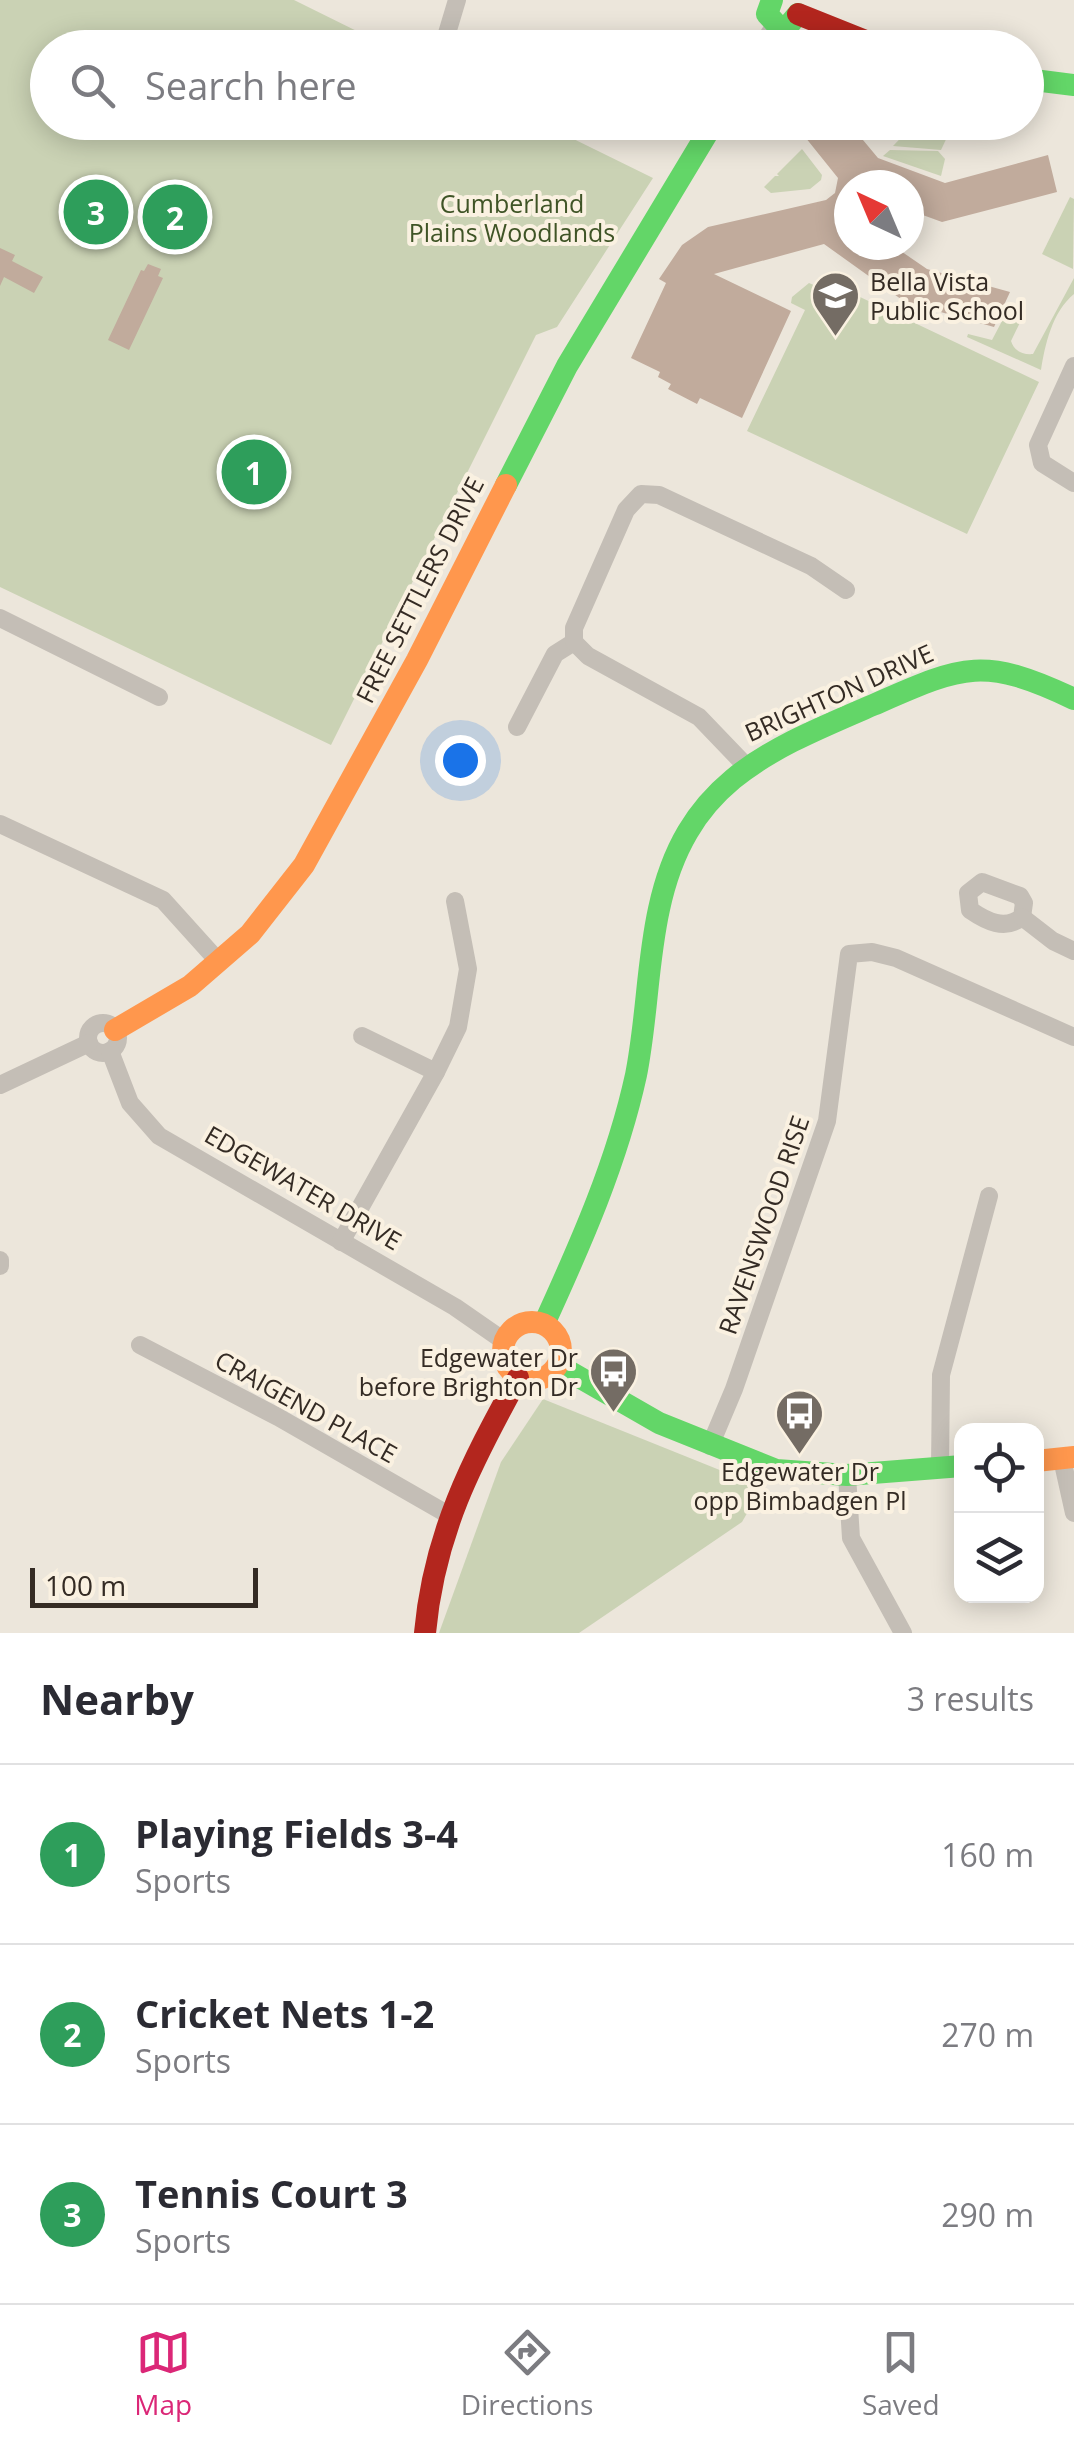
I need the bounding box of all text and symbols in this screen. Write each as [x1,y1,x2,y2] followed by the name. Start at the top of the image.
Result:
[30,30,1044,140] search box
[65,58,120,113] icon: search
[145,59,357,111] text: Search here
[834,170,924,260] north arrow
[64,174,128,250] pin: 3
[142,180,208,254] pin: 2
[409,186,615,249] park label: Cumberland Plains Woodlands
[870,264,1024,327] place label: Bella Vista Public School
[809,270,861,338] school or university icon: Bella Vista Public School
[222,434,286,510] pin: 1
[347,471,491,708] street label: FREE SETTLERS DRIVE
[739,635,938,749] street label: BRIGHTON DRIVE
[435,735,486,786] your location
[710,1111,816,1339] street label: RAVENSWOOD RISE
[199,1117,408,1257] street label: EDGEWATER DRIVE
[359,1340,578,1403] place label: Edgewater Dr before Brighton Dr
[209,1342,404,1470] street label: CRAIGEND PLACE
[587,1346,639,1414] bus stop icon: Edgewater Dr before Brighton Dr
[774,1388,826,1456] bus stop icon: Edgewater Dr opp Bimbadgen Pl
[954,1423,1044,1603] map controls
[954,1423,1044,1513] button: locate
[693,1454,907,1517] place label: Edgewater Dr opp Bimbadgen Pl
[954,1513,1044,1603] button: layers
[30,1563,258,1608] scale bar
[45,1566,126,1604] text: 100 m
[40,1670,194,1727] text: Nearby
[907,1677,1034,1720] text: 3 results
[135,1807,458,1859] text: Playing Fields 3-4
[63,1833,82,1876] text: 1
[941,1833,1034,1876] text: 160 m
[135,1859,231,1902] text: Sports
[135,1987,434,2039] text: Cricket Nets 1-2
[63,2013,82,2056] text: 2
[941,2013,1034,2056] text: 270 m
[135,2039,231,2082] text: Sports
[135,2167,408,2219] text: Tennis Court 3
[63,2193,82,2236] text: 3
[941,2193,1034,2236] text: 290 m
[135,2219,231,2262] text: Sports
[134,2325,192,2423] tab: Map
[461,2325,593,2423] tab: Directions
[862,2325,940,2423] tab: Saved

